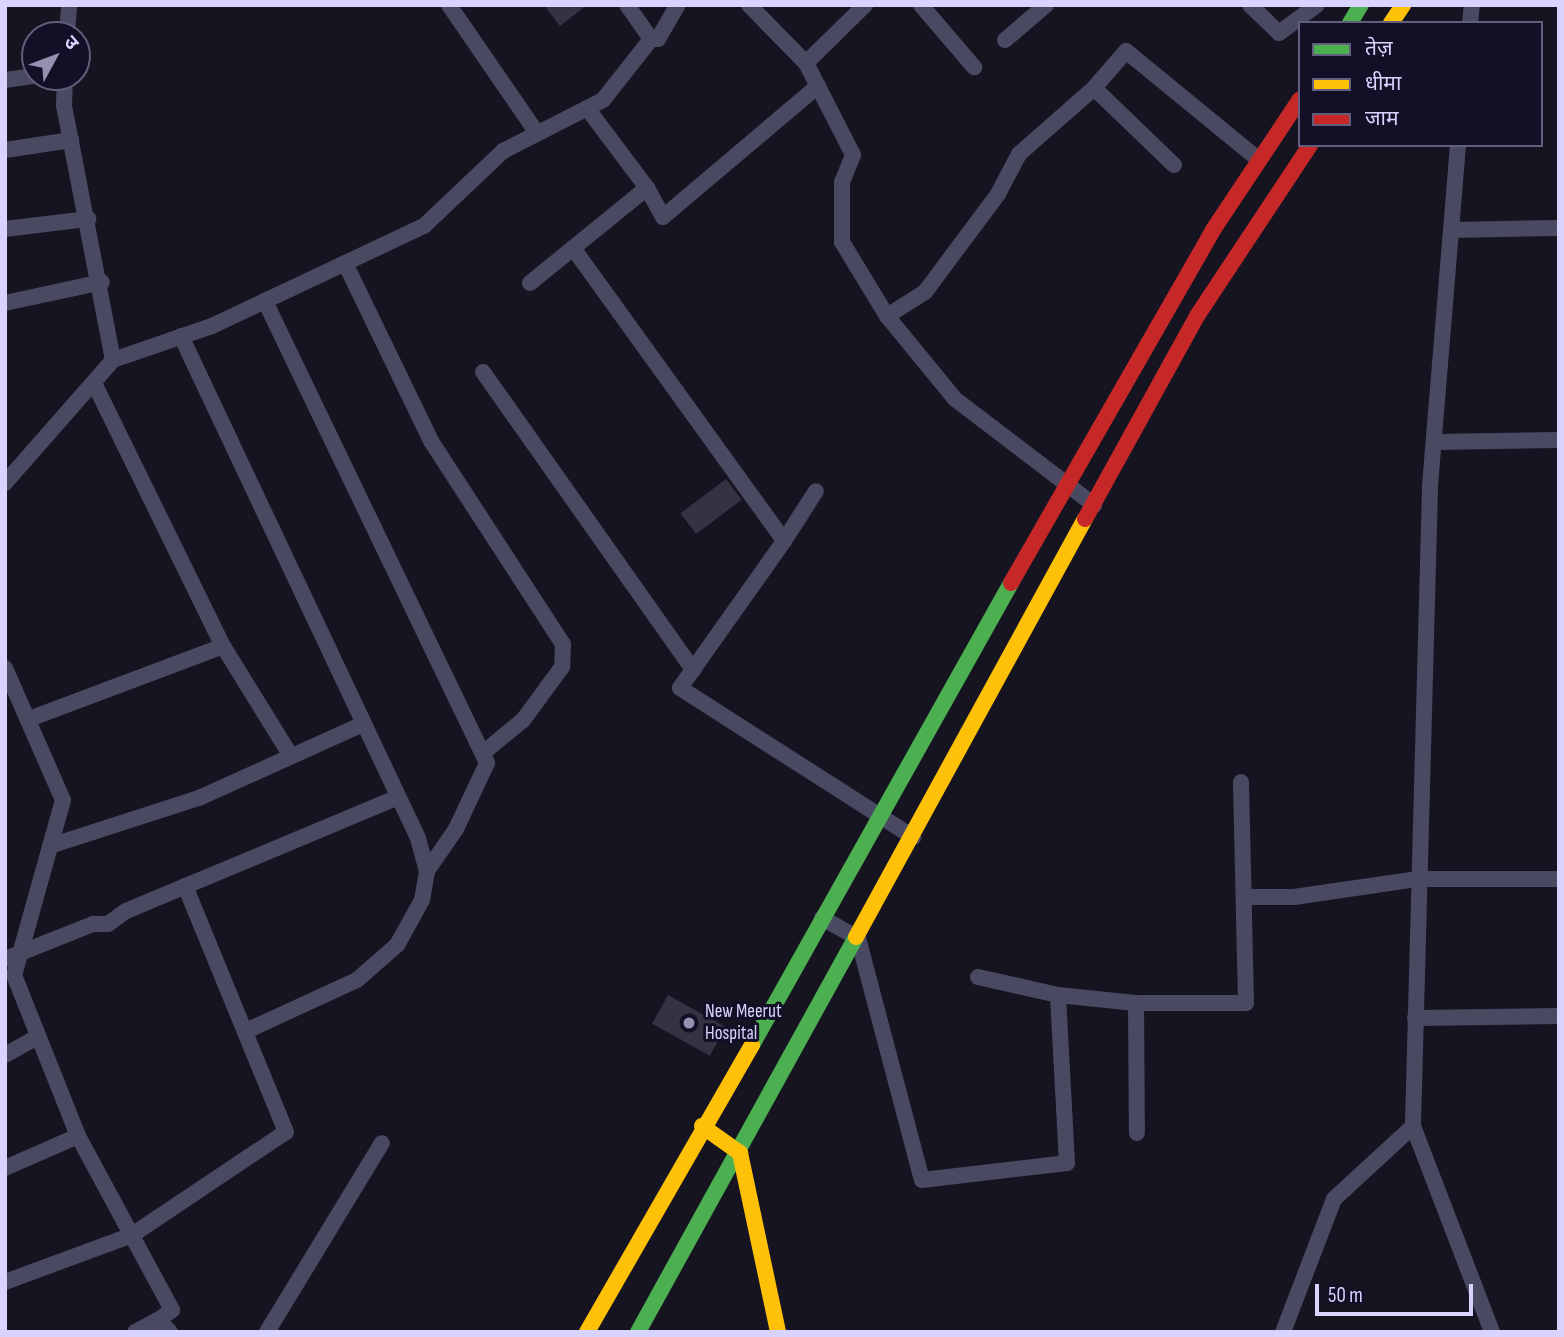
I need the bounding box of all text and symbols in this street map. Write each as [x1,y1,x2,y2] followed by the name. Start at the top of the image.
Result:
[21,21,91,91] north arrow
[1298,21,1543,147] legend
[58,31,83,55] text: उ
[1365,36,1393,61] text: तेज़
[1365,71,1401,96] text: धीमा
[1365,106,1399,131] text: जाम
[705,1001,782,1045] place label: New Meerut Hospital
[679,1013,699,1033] marker: New Meerut Hospital
[1319,1270,1476,1314] scale bar
[1328,1283,1363,1308] text: 50 m

